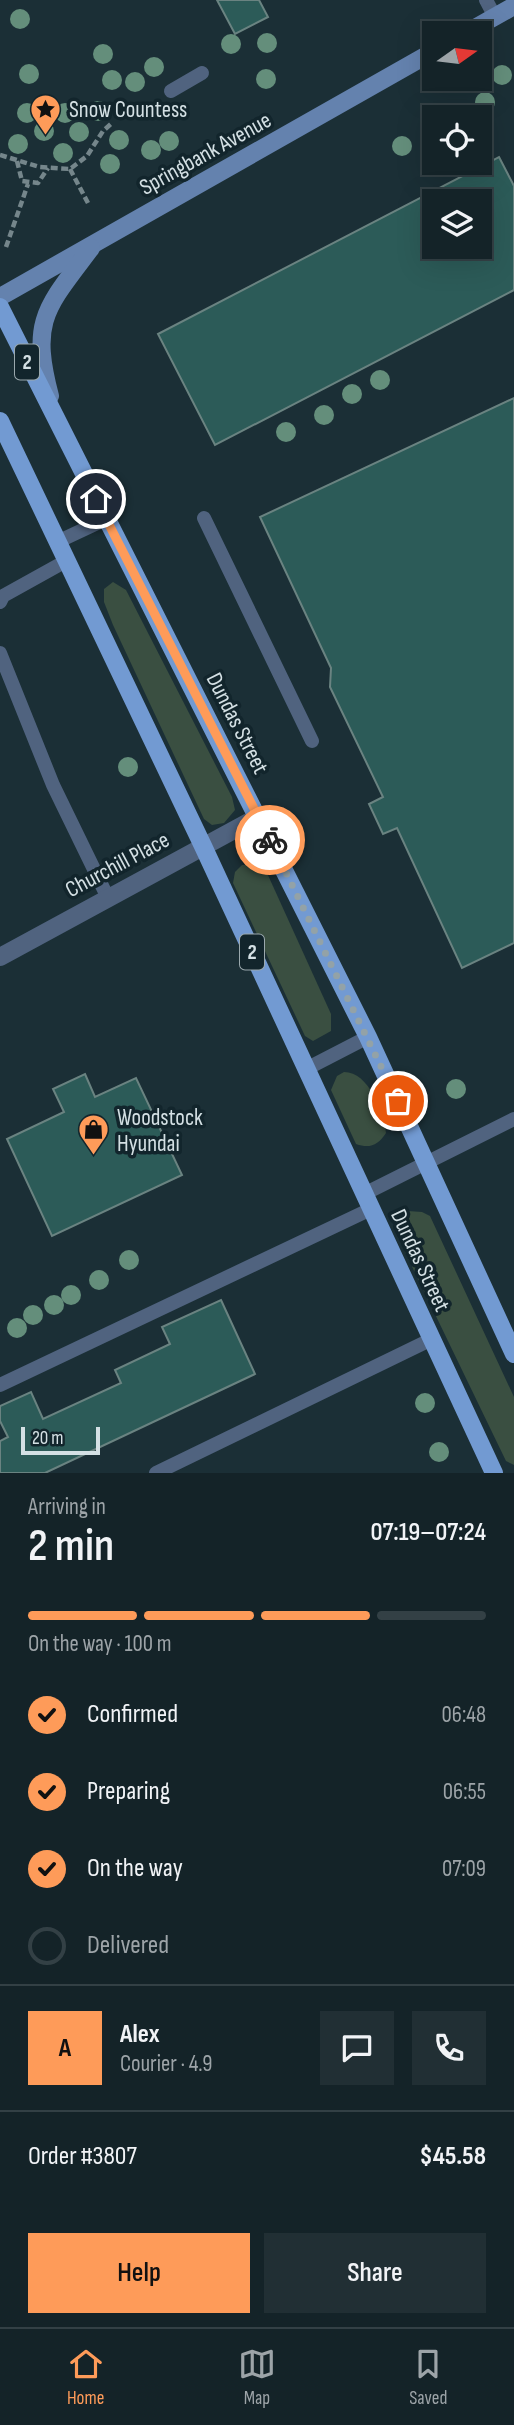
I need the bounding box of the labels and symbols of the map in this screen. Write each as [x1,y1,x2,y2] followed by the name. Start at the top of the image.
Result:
[422,21,492,91] north arrow
[29,92,63,136] place icon: Snow Countess
[69,96,187,124] place label: Snow Countess
[135,106,276,202] street label: Springbank Avenue
[15,344,39,380] road number: 2
[66,469,126,529] pin
[200,668,274,779] street label: Dundas Street
[235,805,305,875] courier
[61,826,174,904] street label: Churchill Place
[240,934,264,970] road number: 2
[368,1071,428,1131] pin
[117,1104,203,1158] place label: Woodstock Hyundai
[77,1113,111,1157] shop icon: Woodstock Hyundai
[384,1205,456,1316] street label: Dundas Street
[21,1424,100,1456] scale bar

